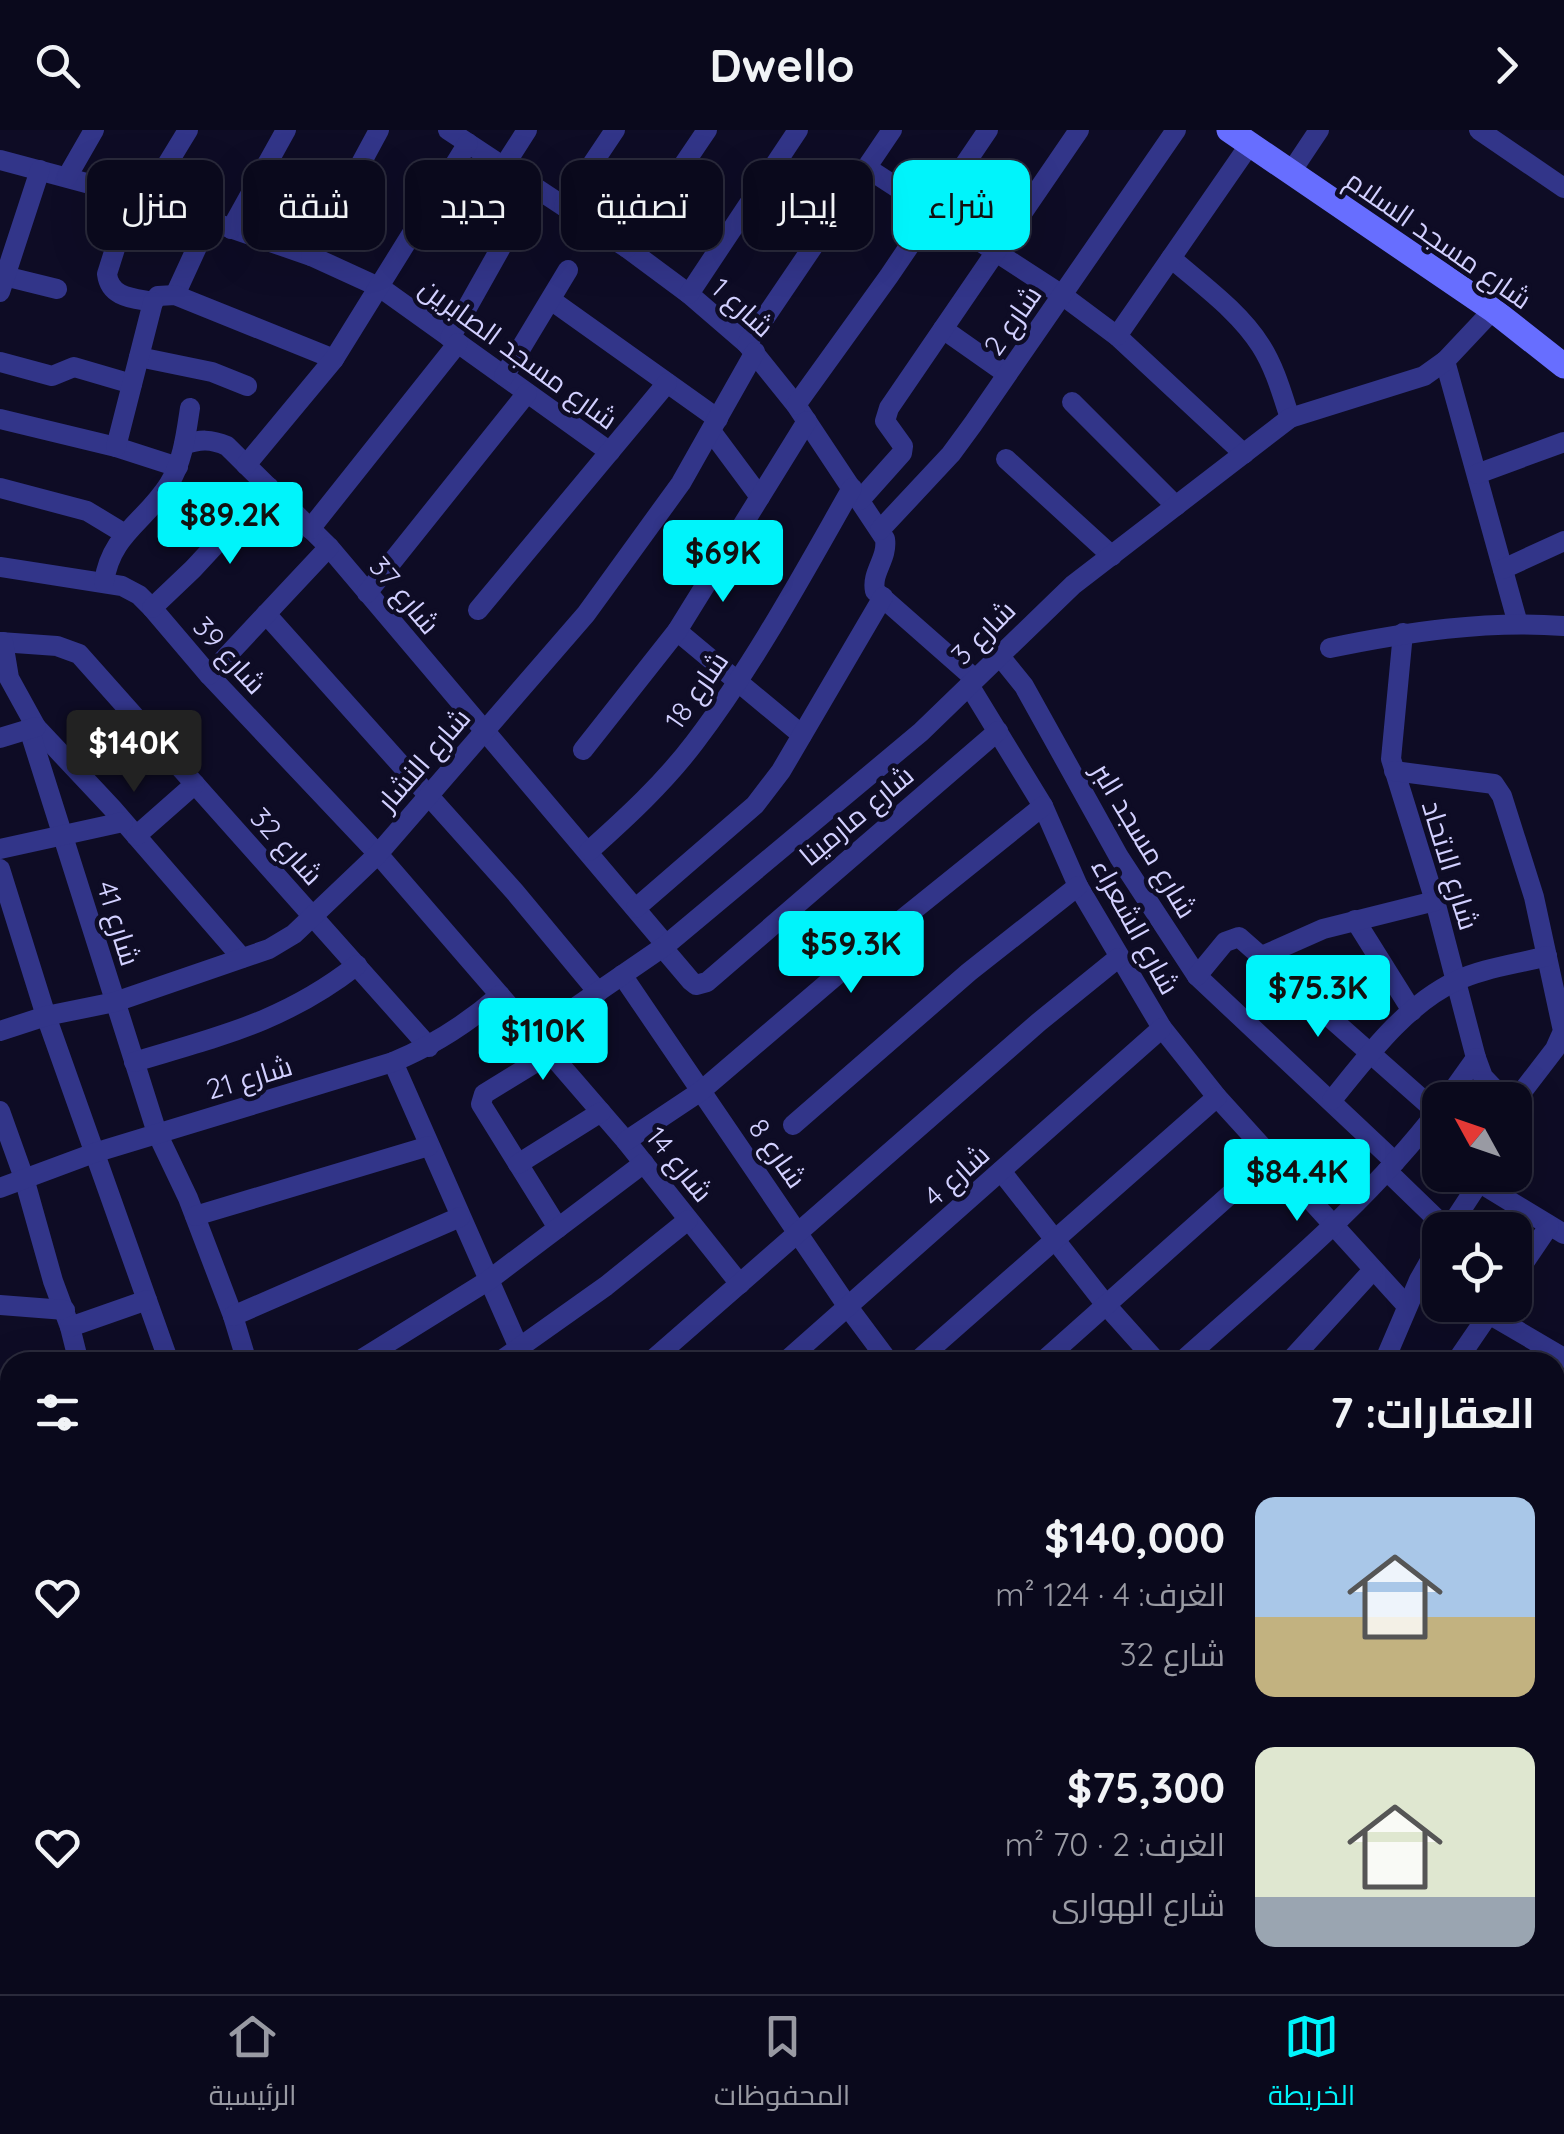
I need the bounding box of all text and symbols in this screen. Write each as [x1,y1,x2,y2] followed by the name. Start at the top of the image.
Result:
[709,37,855,93] text: Dwello
[30,38,85,93] icon: search
[1479,38,1534,93] icon: forward
[87,160,223,250] chip: منزل
[243,160,385,250] chip: شقة
[405,160,541,250] chip: جديد
[561,160,723,250] chip: تصفية
[743,160,873,250] chip: إيجار
[893,160,1030,250] chip: شراء
[1338,162,1539,319] street label: شارع مسجد السلام
[412,269,625,438] street label: شارع مسجد الصابرين
[703,270,782,346] street label: شارع 1
[975,278,1050,363] street label: شارع 2
[149,482,311,567] pin: $89.2K
[180,494,280,534] text: $89.2K
[664,520,782,605] pin: $69K
[685,532,761,572] text: $69K
[361,549,448,642] street label: شارع 37
[944,593,1024,673] street label: شارع 3
[185,609,274,702] street label: شارع 39
[657,644,737,737] street label: شارع 18
[367,700,479,820] street label: شارع النشار
[64,710,204,795] pin: $140K
[89,722,179,762] text: $140K
[1082,754,1205,925] street label: شارع مسجد البر
[792,757,921,874] street label: شارع مارمينا
[1413,796,1487,935] street label: شارع الاتحاد
[242,800,331,893] street label: شارع 32
[1083,852,1188,1001] street label: شارع الشعراء
[88,876,148,970] street label: شارع 41
[770,911,932,996] pin: $59.3K
[801,923,901,963] text: $59.3K
[1237,955,1399,1040] pin: $75.3K
[1268,967,1368,1007] text: $75.3K
[473,998,613,1083] pin: $110K
[501,1010,585,1050] text: $110K
[202,1047,297,1108] street label: شارع 21
[1422,1082,1532,1192] north arrow
[1422,1082,1532,1322] map controls
[740,1111,814,1196] street label: شارع 8
[638,1119,721,1210] street label: شارع 14
[916,1136,998,1215] street label: شارع 4
[1216,1139,1378,1224] pin: $84.4K
[1246,1151,1348,1191] text: $84.4K
[1422,1212,1532,1322] button: locate
[30,1385,85,1440] icon: filters
[1330,1386,1535,1439] text: العقارات: 7
[1044,1511,1225,1564] text: $140,000
[1335,1537,1455,1657] icon: home
[30,1570,85,1625] icon: heart
[995,1574,1225,1614] text: الغرف: 4 · 124 m²
[1120,1634,1225,1674] text: شارع 32
[1067,1761,1225,1814] text: $75,300
[1335,1787,1455,1907] icon: home
[30,1820,85,1875] icon: heart
[1005,1824,1225,1864] text: الغرف: 2 · 70 m²
[1052,1884,1225,1924] text: شارع الهوارى
[209,2009,297,2121] tab: الرئيسية
[714,2009,850,2121] tab: المحفوظات
[1268,2009,1355,2121] tab: الخريطة

